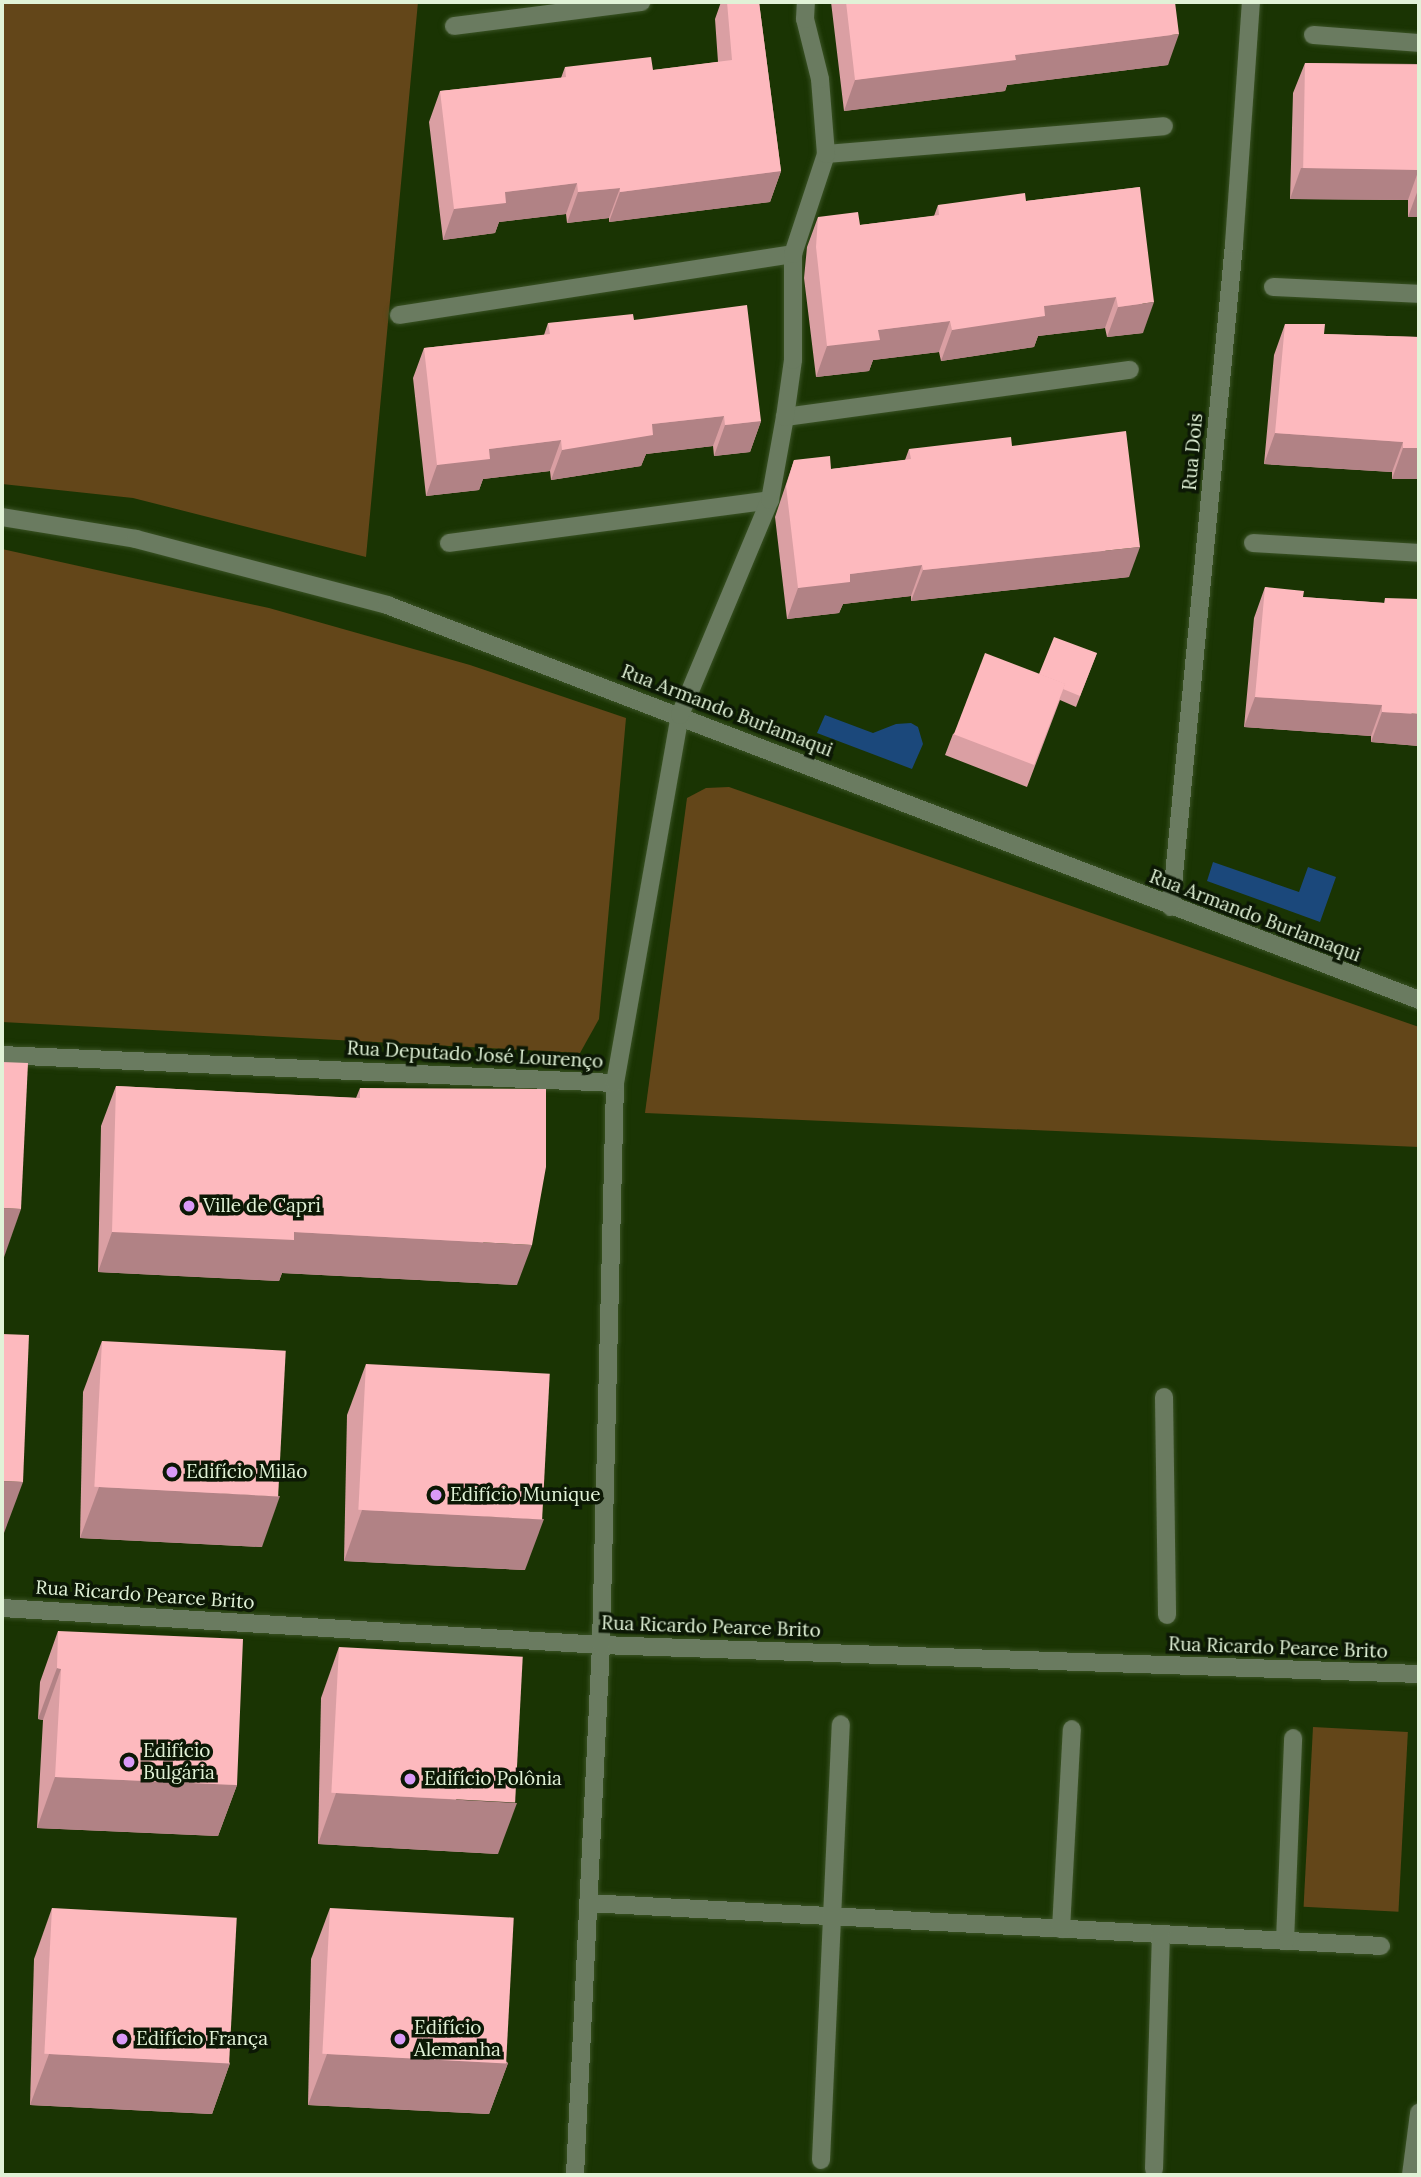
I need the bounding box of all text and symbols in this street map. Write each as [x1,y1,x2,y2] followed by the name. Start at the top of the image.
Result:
[1178,412,1208,492] street label: Rua Dois
[618,660,836,762] street label: Rua Armando Burlamaqui
[1146,865,1364,967] street label: Rua Armando Burlamaqui
[346,1037,604,1073] street label: Rua Deputado José Lourenço
[203,1195,321,1217] place label: Ville de Capri
[181,1198,197,1214] marker: Ville de Capri
[186,1461,307,1483] place label: Edifício Milão
[164,1464,180,1480] marker: Edifício Milão
[450,1484,601,1506] place label: Edifício Munique
[428,1487,444,1503] marker: Edifício Munique
[35,1576,255,1614] street label: Rua Ricardo Pearce Brito
[601,1612,821,1642] street label: Rua Ricardo Pearce Brito
[1168,1633,1388,1663] street label: Rua Ricardo Pearce Brito
[143,1740,215,1784] place label: Edifício Bulgária
[121,1754,137,1770] marker: Edifício Bulgária
[424,1768,562,1790] place label: Edifício Polônia
[402,1771,418,1787] marker: Edifício Polônia
[414,2017,501,2061] place label: Edifício Alemanha
[136,2028,268,2050] place label: Edifício França
[114,2031,130,2047] marker: Edifício França
[392,2031,408,2047] marker: Edifício Alemanha

